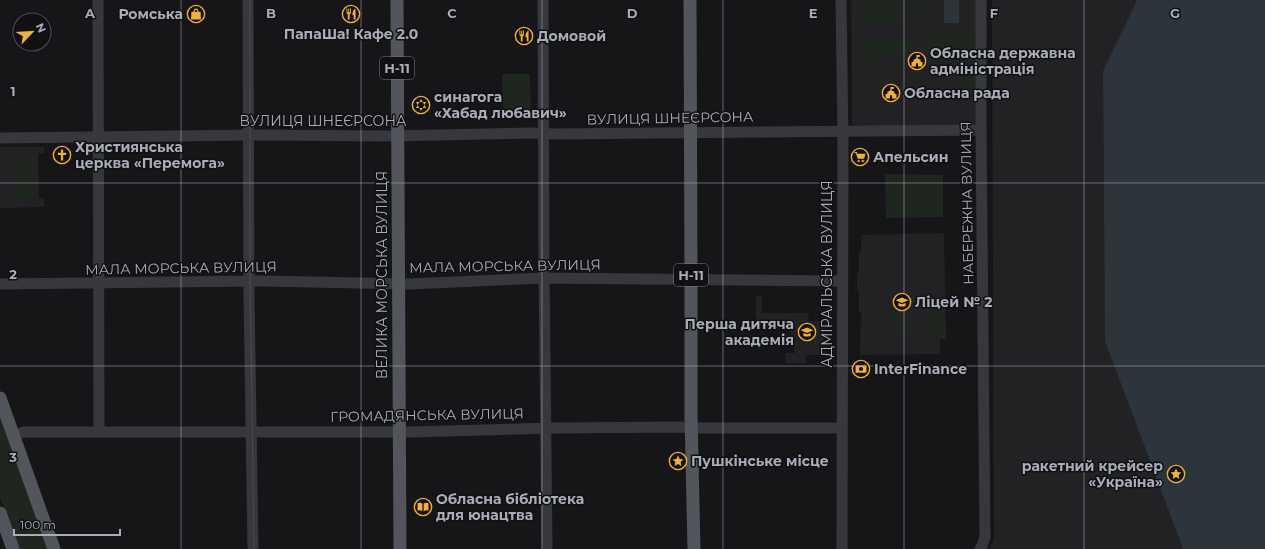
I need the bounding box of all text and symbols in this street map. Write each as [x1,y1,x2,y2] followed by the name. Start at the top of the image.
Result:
[186,4,206,24] shop icon: Ромська
[341,4,361,24] restaurant icon: ПапаШа! Кафе 2.0
[84,5,96,21] text: A
[118,5,183,23] place label: Ромська
[266,5,276,21] text: B
[447,5,457,21] text: C
[627,5,638,21] text: D
[809,5,818,21] text: E
[990,5,998,21] text: F
[1170,5,1180,21] text: G
[12,12,52,52] north arrow
[33,21,49,35] text: N
[284,25,418,43] place label: ПапаШа! Кафе 2.0
[514,26,534,46] restaurant icon: Домовой
[537,27,606,45] place label: Домовой
[930,44,1076,78] place label: Обласна державна адміністрація
[907,51,927,71] public building icon: Обласна державна адміністрація
[380,57,414,79] road number: Н-11
[10,83,16,99] text: 1
[881,83,901,103] public building icon: Обласна рада
[904,84,1010,102] place label: Обласна рада
[434,88,567,122] place label: синагога «Хабад любавич»
[411,95,431,115] synagogue icon: синагога «Хабад любавич»
[586,108,754,128] street label: ВУЛИЦЯ ШНЕЄРСОНА
[240,112,407,130] street label: ВУЛИЦЯ ШНЕЄРСОНА
[957,121,977,285] street label: НАБЕРЕЖНА ВУЛИЦЯ
[75,138,225,172] place label: Християнська церква «Перемога»
[52,145,72,165] church icon: Християнська церква «Перемога»
[850,147,870,167] supermarket icon: Апельсин
[873,148,948,166] place label: Апельсин
[373,171,391,379] street label: ВЕЛИКА МОРСЬКА ВУЛИЦЯ
[818,180,836,368] street label: АДМІРАЛЬСЬКА ВУЛИЦЯ
[409,255,601,277] street label: МАЛА МОРСЬКА ВУЛИЦЯ
[85,257,277,279] street label: МАЛА МОРСЬКА ВУЛИЦЯ
[674,264,708,286] road number: Н-11
[9,266,17,282] text: 2
[892,292,912,312] school or university icon: Ліцей № 2
[915,293,992,311] place label: Ліцей № 2
[685,315,794,349] place label: Перша дитяча академія
[797,322,817,342] school or university icon: Перша дитяча академія
[851,359,871,379] bank icon: InterFinance
[874,360,967,378] place label: InterFinance
[330,404,524,426] street label: ГРОМАДЯНСЬКА ВУЛИЦЯ
[8,449,17,465] text: 3
[668,451,688,471] place icon: Пушкінське місце
[691,452,829,470] place label: Пушкінське місце
[1022,457,1163,491] place label: ракетний крейсер «Україна»
[1166,464,1186,484] place icon: ракетний крейсер «Україна»
[436,490,584,524] place label: Обласна бібліотека для юнацтва
[413,497,433,517] library icon: Обласна бібліотека для юнацтва
[14,511,120,537] scale bar
[20,517,56,532] text: 100 m

